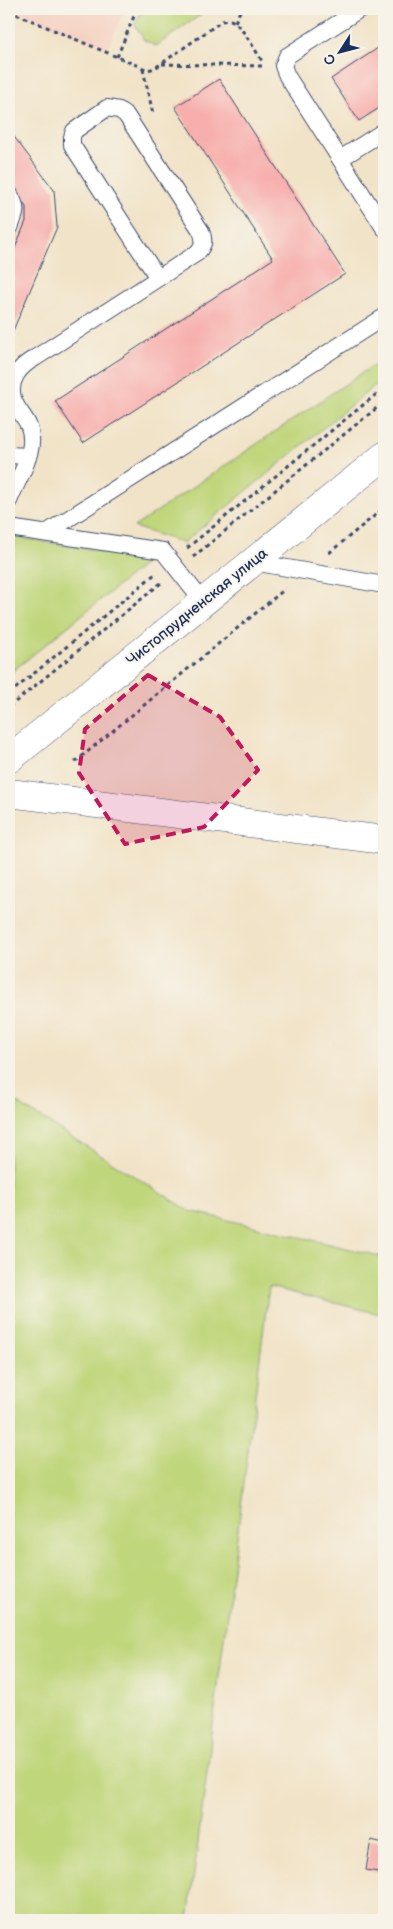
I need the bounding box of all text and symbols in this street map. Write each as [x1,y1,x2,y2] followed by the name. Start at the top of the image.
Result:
[316,28,366,78] north arrow
[320,50,340,68] text: С
[122,544,272,670] street label: Чистопрудненская улица

